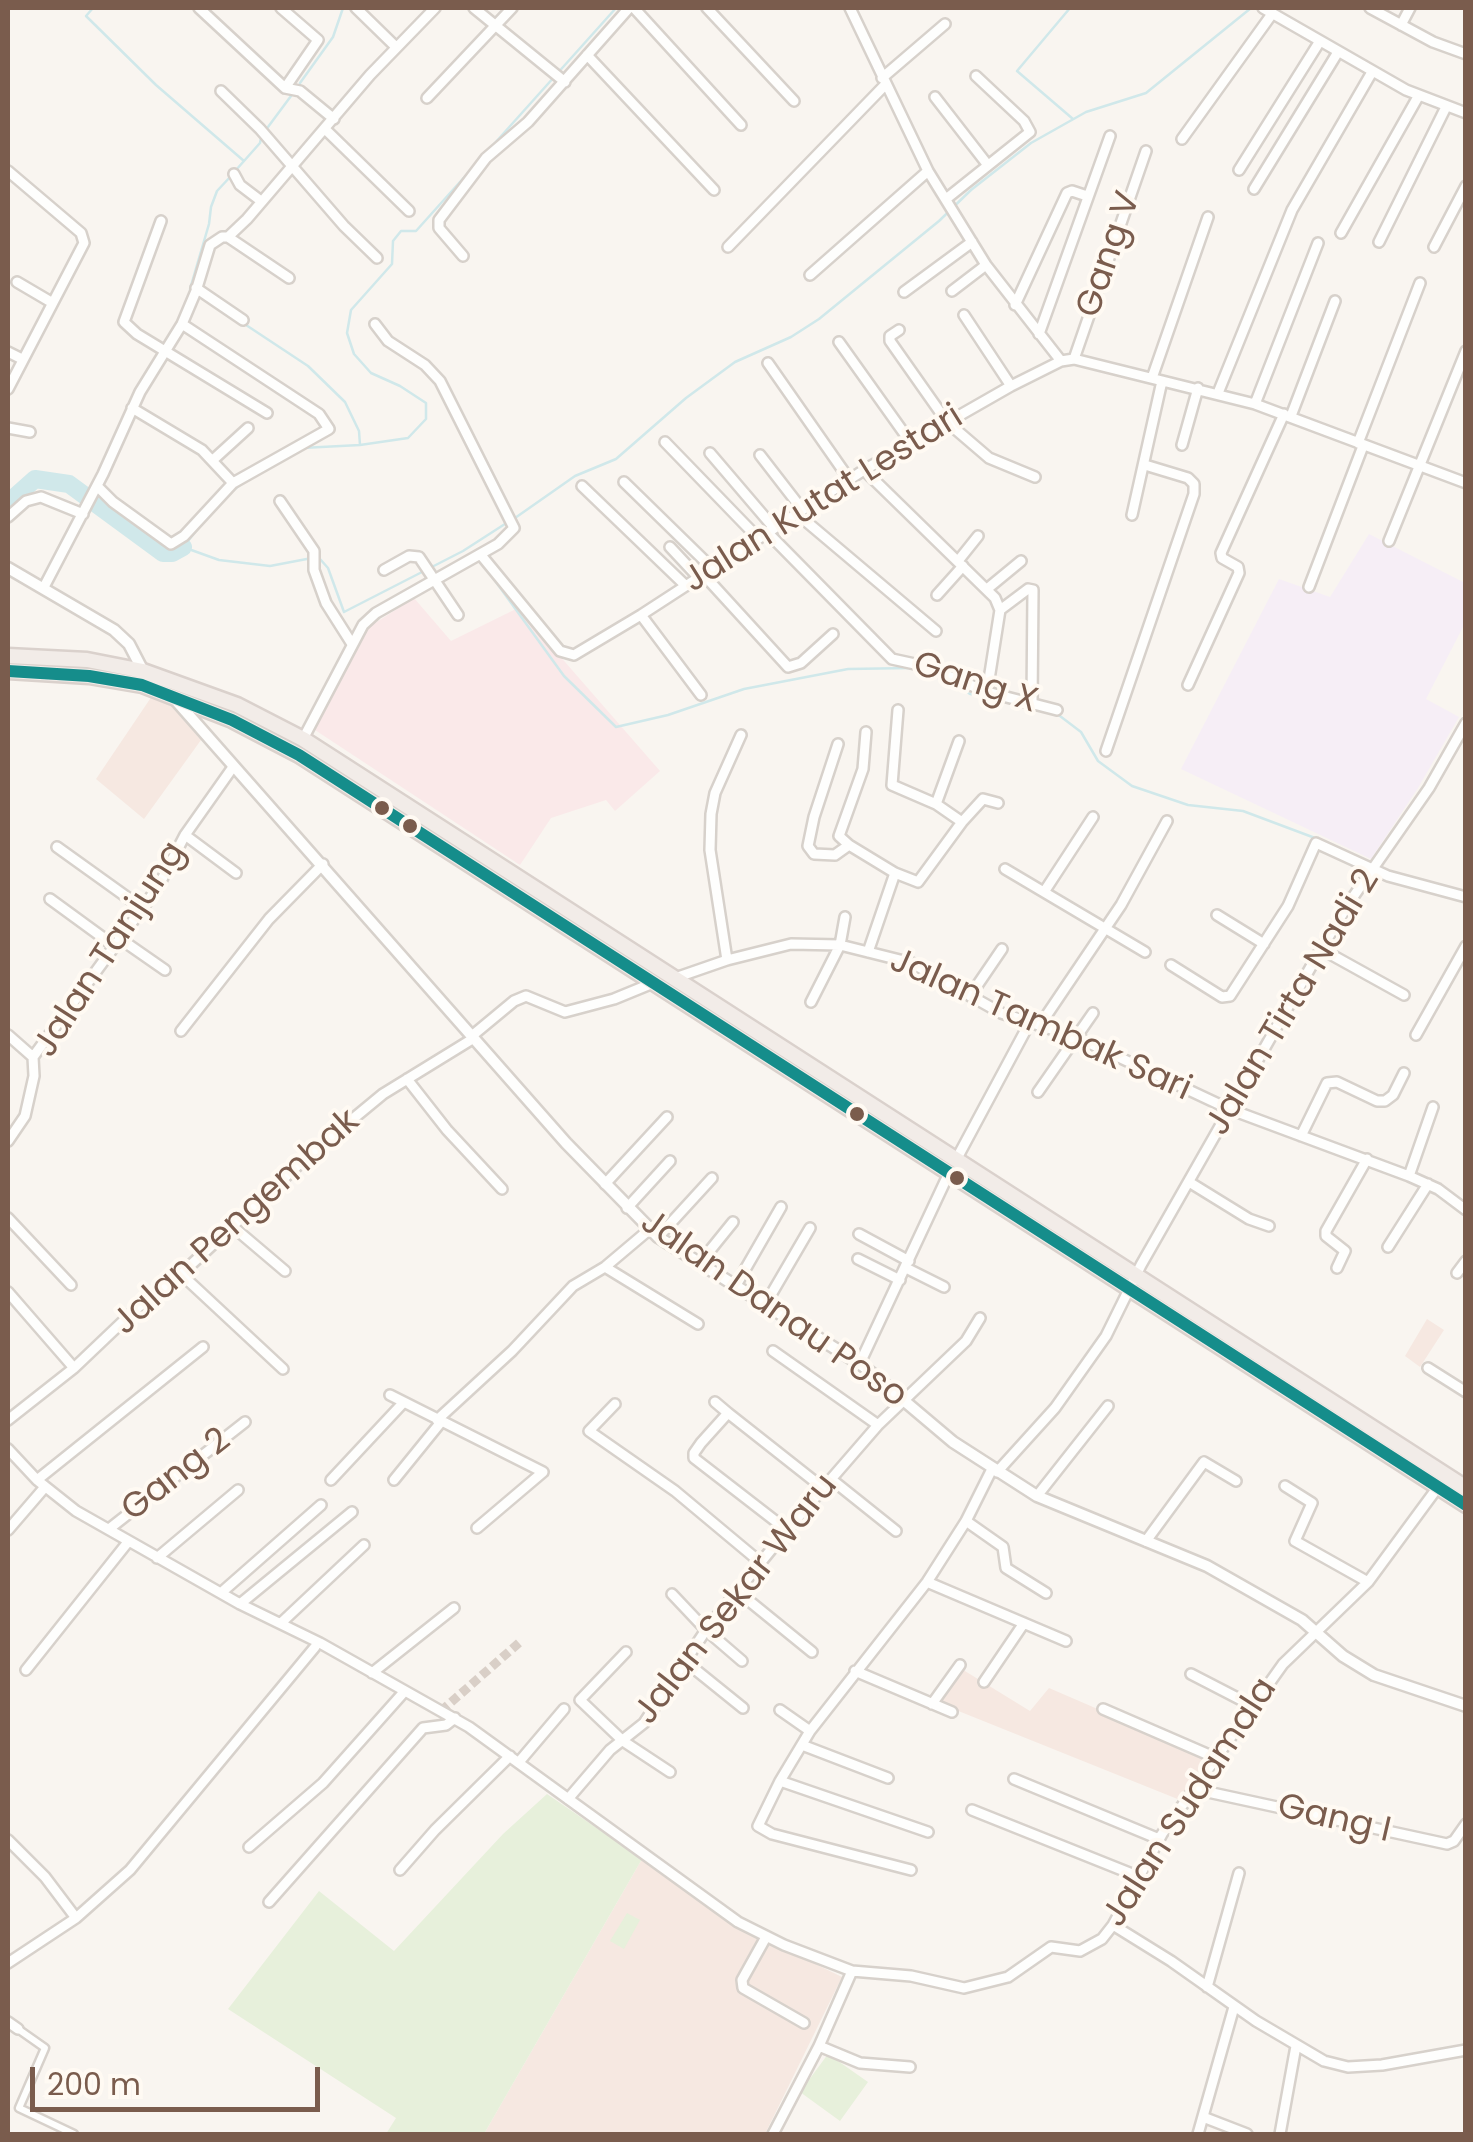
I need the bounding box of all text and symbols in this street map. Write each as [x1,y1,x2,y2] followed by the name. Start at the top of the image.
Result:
[1069,187,1151,323] street label: Gang V
[677,397,971,603] street label: Jalan Kutat Lestari
[908,644,1042,724] street label: Gang X
[372,798,392,818] unlabelled marker
[400,816,420,836] unlabelled marker
[26,834,196,1066] street label: Jalan Tanjung
[1198,863,1390,1143] street label: Jalan Tirta Nadi 2
[883,941,1197,1111] street label: Jalan Tambak Sari
[105,1101,369,1345] street label: Jalan Pengembak
[847,1104,867,1124] unlabelled marker
[947,1168,967,1188] unlabelled marker
[632,1202,914,1418] street label: Jalan Danau Poso
[114,1421,240,1531] street label: Gang 2
[626,1467,848,1733] street label: Jalan Sekar Waru
[1095,1671,1287,1935] street label: Jalan Sudamala
[1273,1787,1395,1853] street label: Gang I
[35,2047,325,2109] scale bar
[47,2063,141,2106] text: 200 m

